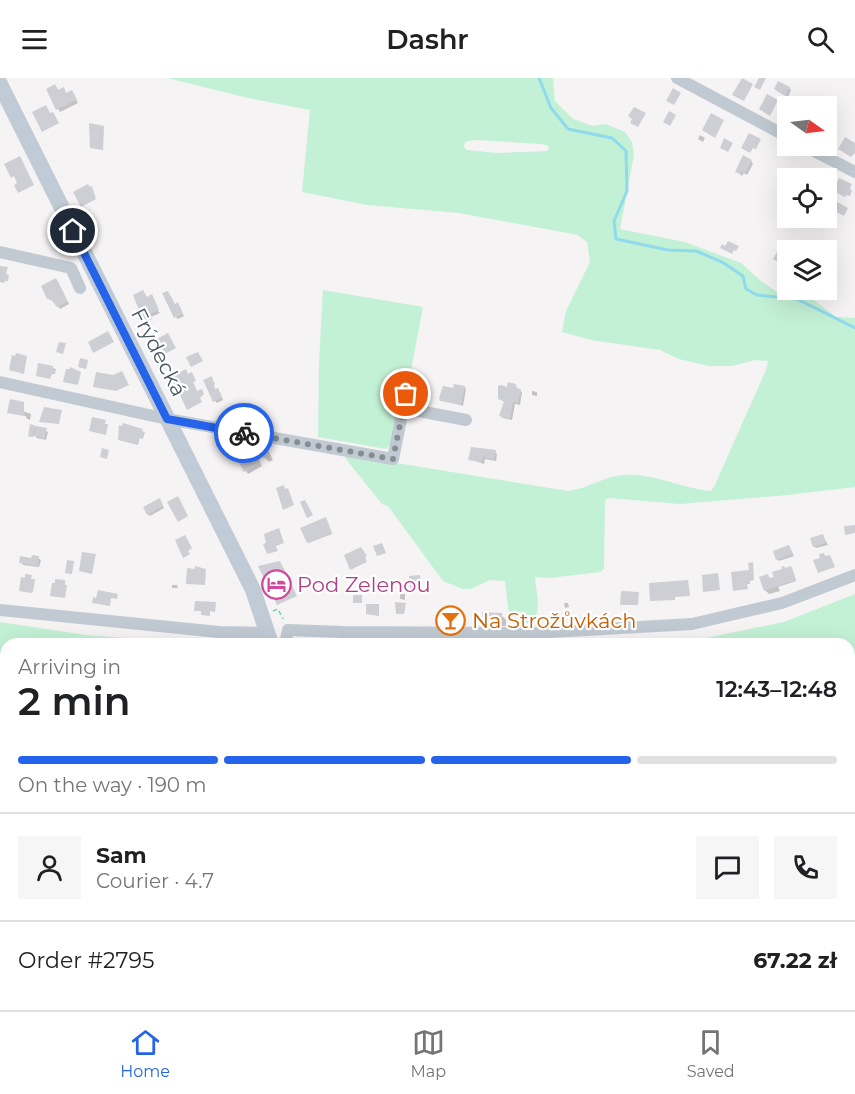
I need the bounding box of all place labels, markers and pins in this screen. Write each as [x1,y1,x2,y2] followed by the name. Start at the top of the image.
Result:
[47,205,98,256] pin
[380,368,431,419] pin
[260,568,292,600] hotel icon: Pod Zelenou
[297,572,431,597] place label: Pod Zelenou
[435,604,467,636] bar icon: Na Strožůvkách
[472,608,636,633] place label: Na Strožůvkách

